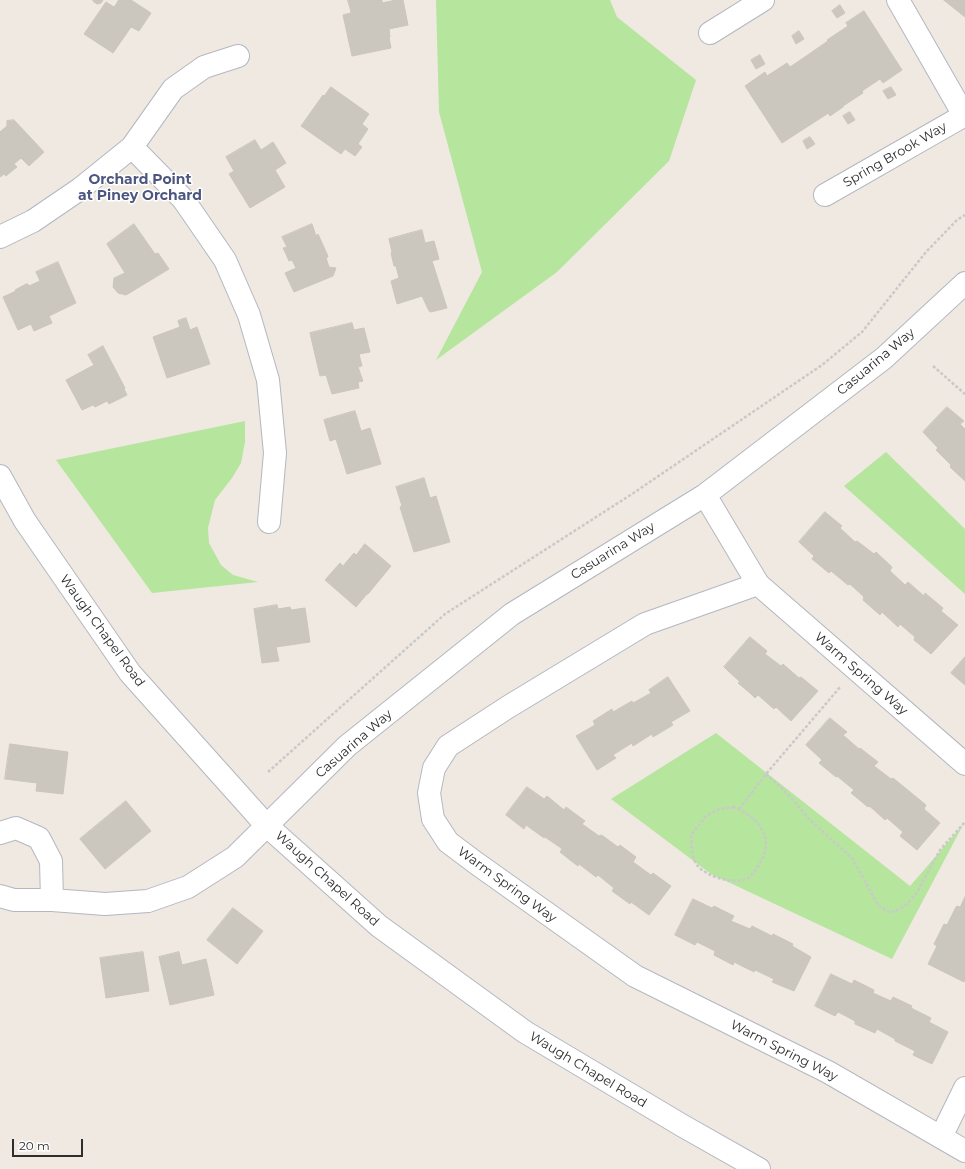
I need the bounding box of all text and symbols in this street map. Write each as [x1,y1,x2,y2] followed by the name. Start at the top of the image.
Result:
[840,119,950,191] street label: Spring Brook Way
[78,172,202,204] district label: Orchard Point at Piney Orchard
[834,325,918,399] street label: Casuarina Way
[568,519,658,583] street label: Casuarina Way
[56,572,148,690] street label: Waugh Chapel Road
[811,629,911,719] street label: Warm Spring Way
[313,707,395,781] street label: Casuarina Way
[272,828,382,930] street label: Waugh Chapel Road
[455,844,559,926] street label: Warm Spring Way
[728,1017,840,1085] street label: Warm Spring Way
[526,1029,650,1111] street label: Waugh Chapel Road
[14,1131,85,1157] scale bar
[19,1138,50,1153] text: 20 m

